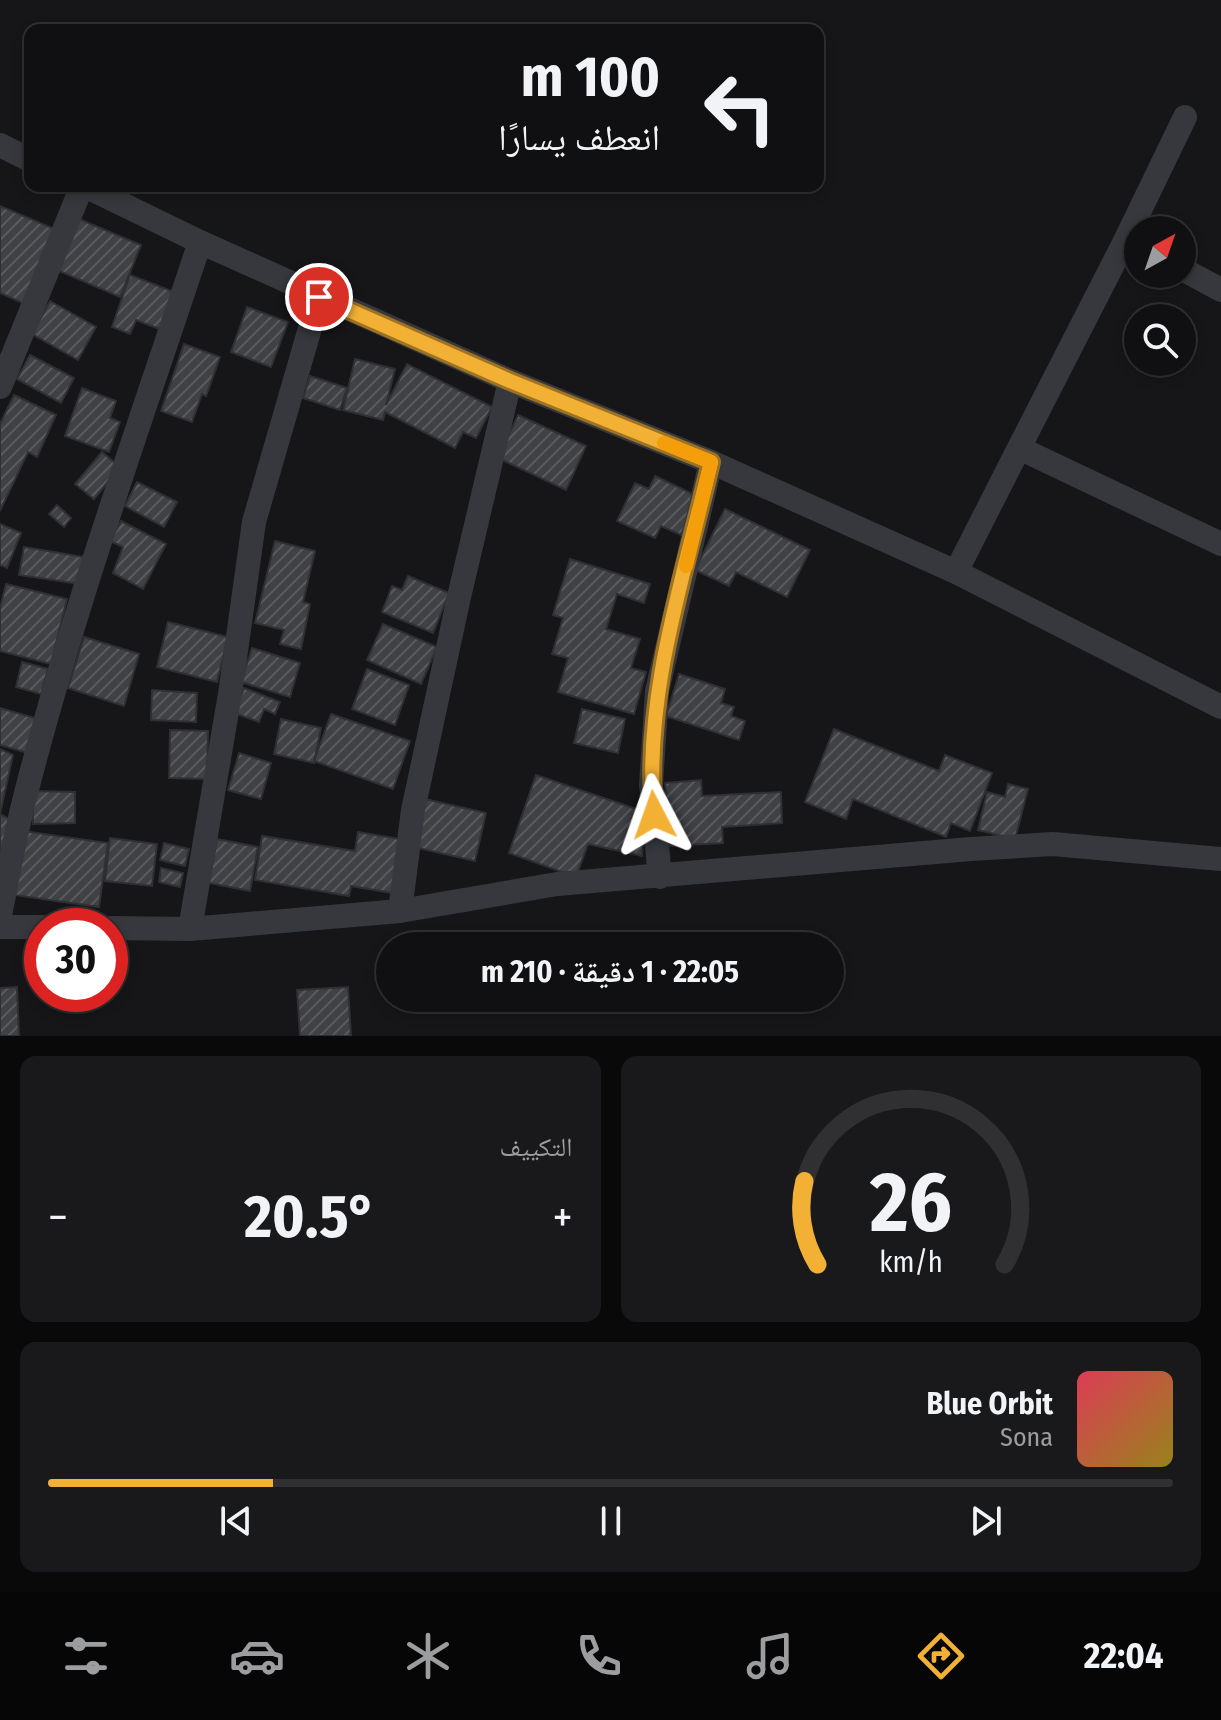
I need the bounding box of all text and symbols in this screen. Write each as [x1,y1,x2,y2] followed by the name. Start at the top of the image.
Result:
[521,44,660,111] text: 100 m
[688,56,792,160] icon: left
[498,116,660,160] text: انعطف يسارًا
[1124,216,1196,288] north arrow
[1124,216,1196,376] map controls
[285,263,353,331] pin
[297,275,341,319] icon: arrive
[1124,304,1196,376] button: search
[612,773,696,857] position arrow
[24,908,128,1012] speed limit sign: 30
[481,954,739,990] text: 22:05 · 1 دقيقة · 210 m
[500,1132,573,1163] text: التكييف
[869,1153,952,1253] text: 26
[244,1181,376,1253] text: 20.5°
[48,1191,68,1244] text: −
[552,1191,573,1244] text: +
[879,1245,943,1280] text: km/h
[927,1386,1053,1422] text: Blue Orbit
[1000,1422,1053,1453] text: Sona
[214,1499,258,1543] icon: previous
[589,1499,633,1543] icon: pause
[964,1499,1008,1543] icon: next
[58,1628,114,1684] icon: filters
[229,1628,285,1684] icon: car
[400,1628,456,1684] icon: climate
[571,1628,627,1684] icon: phone
[742,1628,798,1684] icon: music
[913,1628,969,1684] icon: directions
[1084,1634,1163,1678] text: 22:04

